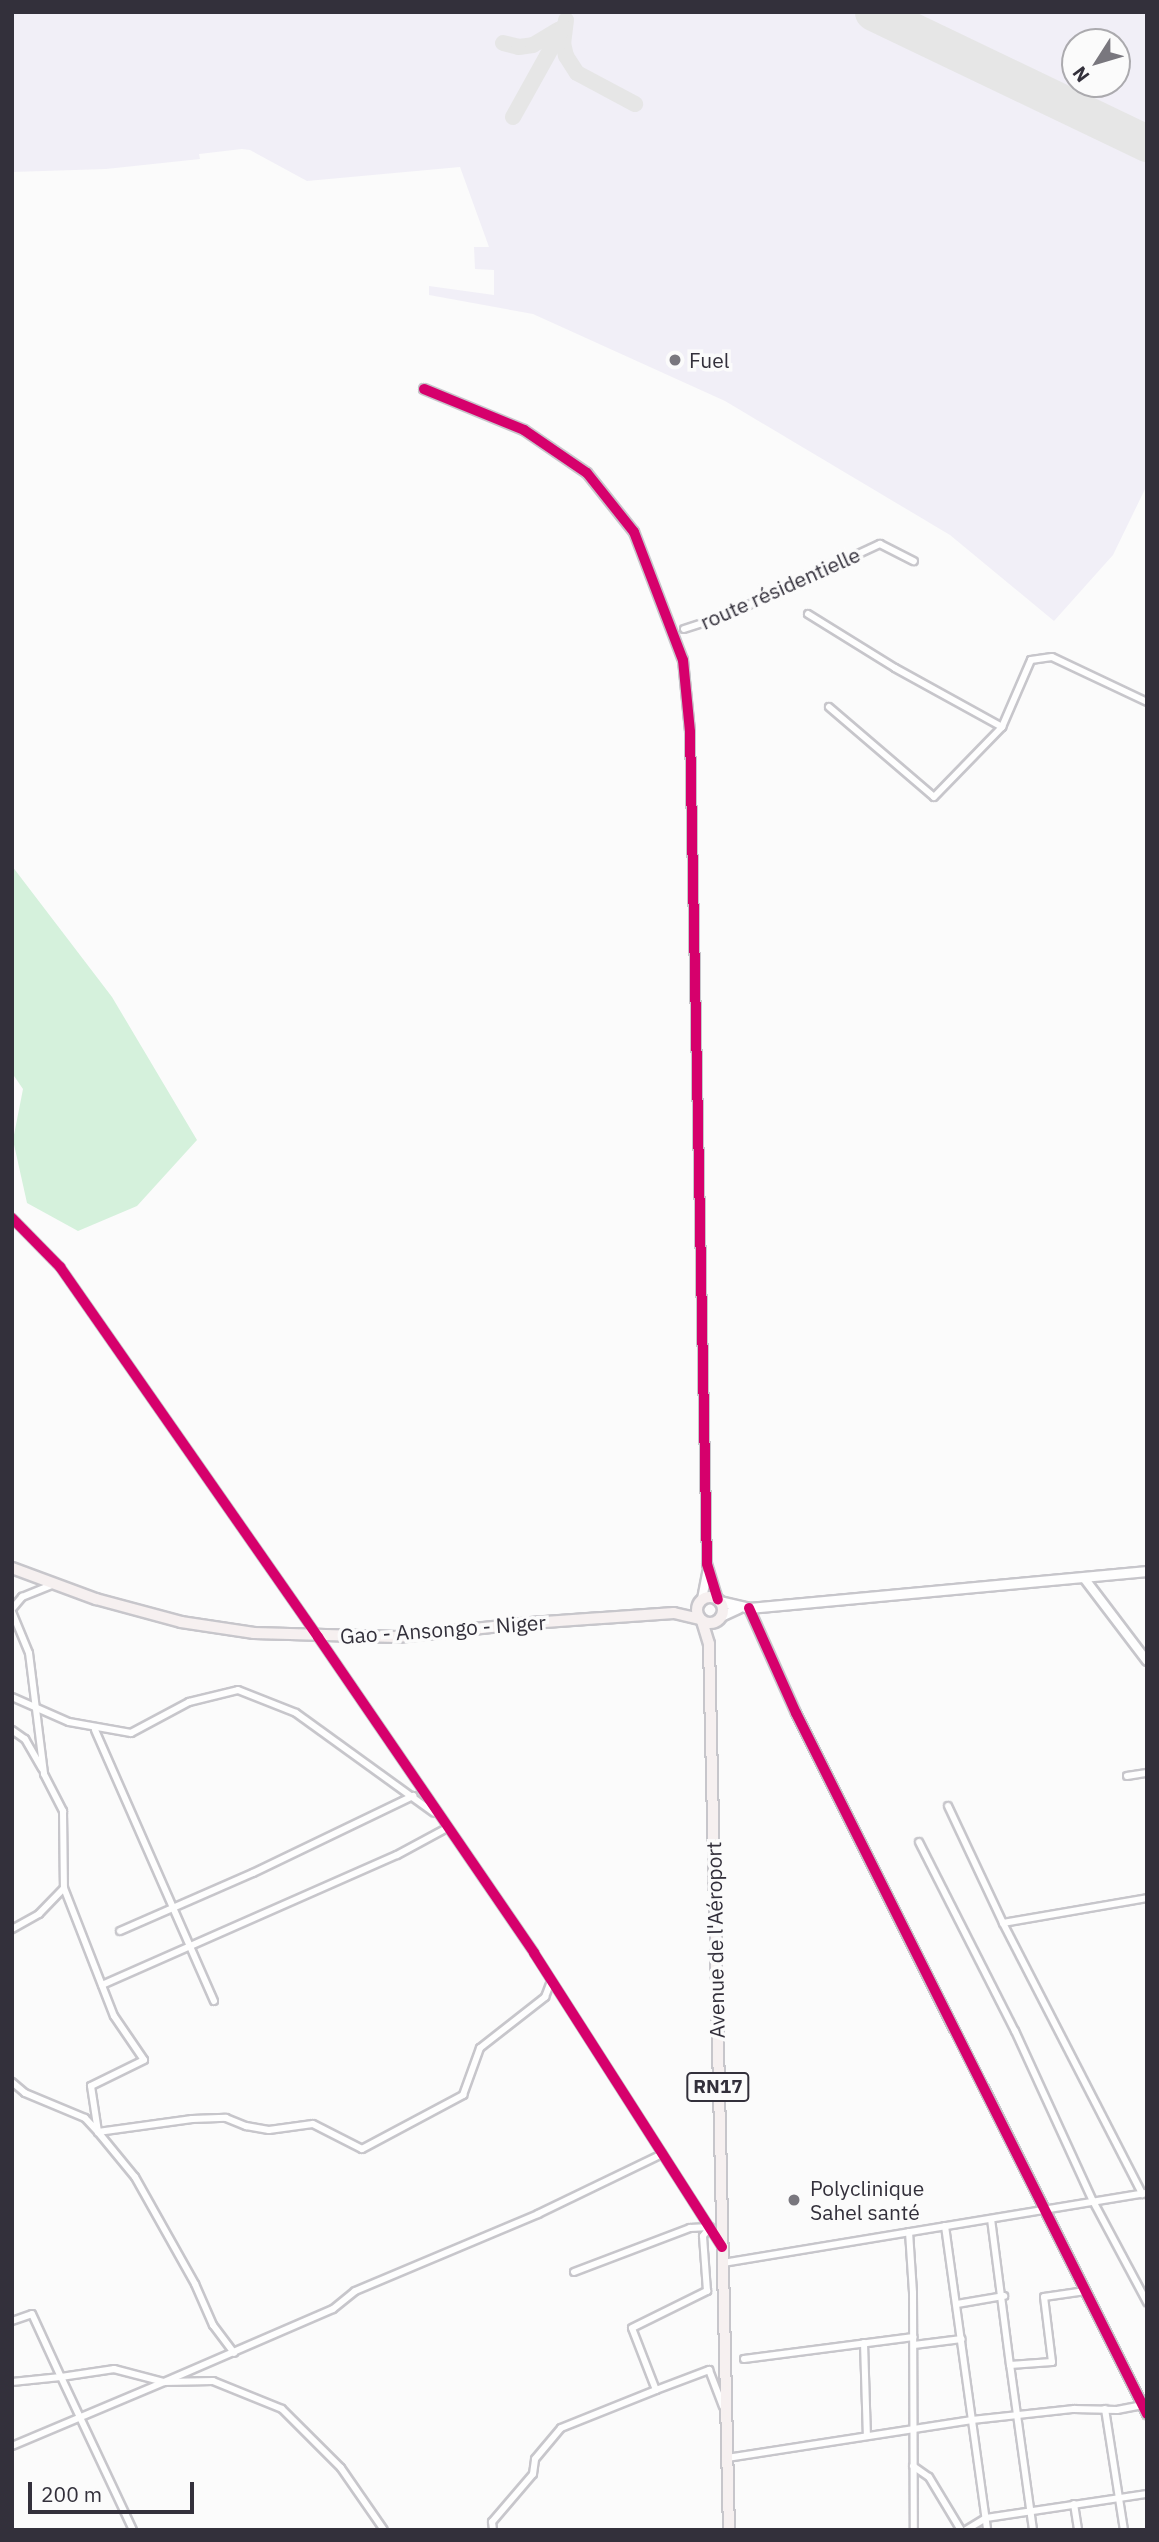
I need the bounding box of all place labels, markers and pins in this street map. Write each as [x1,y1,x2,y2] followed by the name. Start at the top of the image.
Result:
[689,347,729,373] place label: Fuel
[667,352,683,368] marker: Fuel
[810,2175,924,2225] place label: Polyclinique Sahel santé
[784,2190,804,2210] marker: Polyclinique Sahel santé

